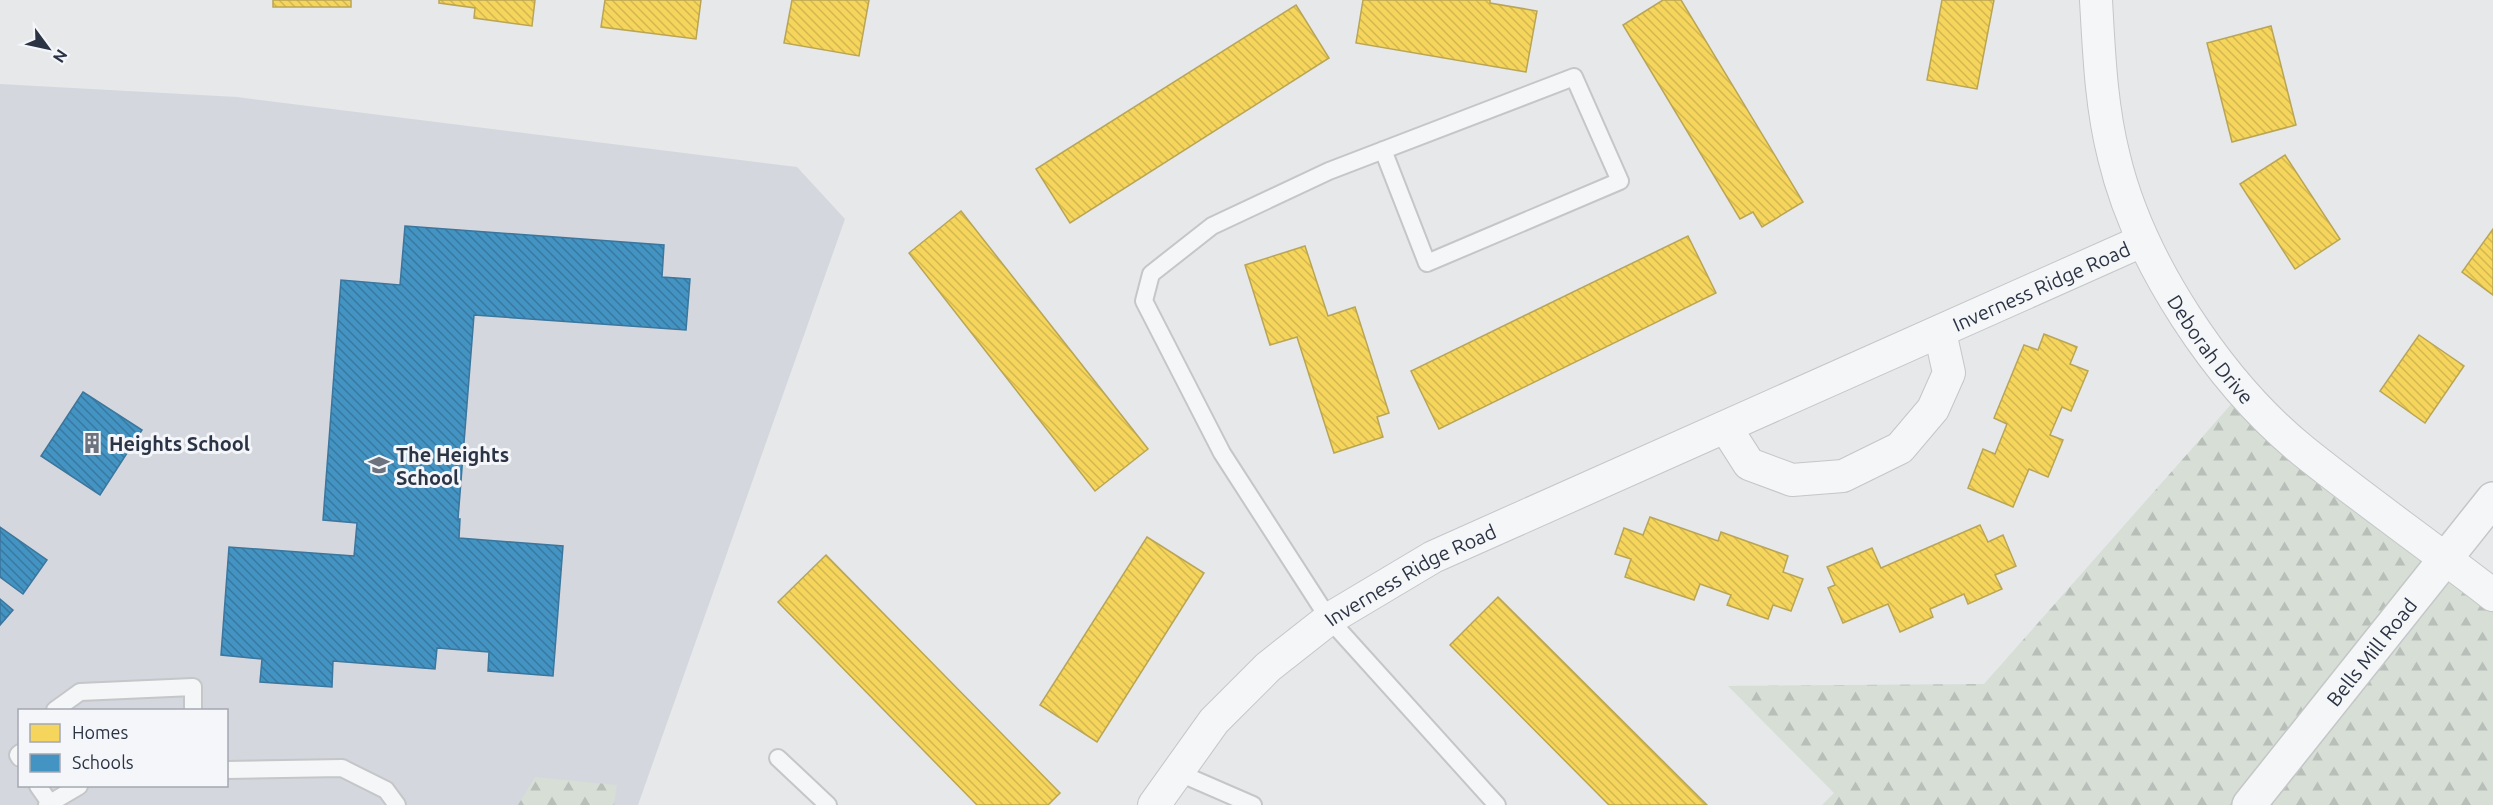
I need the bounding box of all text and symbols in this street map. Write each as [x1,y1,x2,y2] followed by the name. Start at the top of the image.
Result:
[18,18,78,78] north arrow
[50,46,71,66] text: N
[1949,236,2133,336] street label: Inverness Ridge Road
[2163,290,2259,408] street label: Deborah Drive
[80,431,104,455] building icon: Heights School
[109,432,250,455] place label: Heights School
[396,443,509,489] place label: The Heights School
[367,453,391,477] school or university icon: The Heights School
[1320,519,1499,630] street label: Inverness Ridge Road
[2321,593,2421,710] street label: Bells Mill Road
[18,709,228,787] legend
[72,722,129,742] text: Homes
[72,752,134,772] text: Schools

